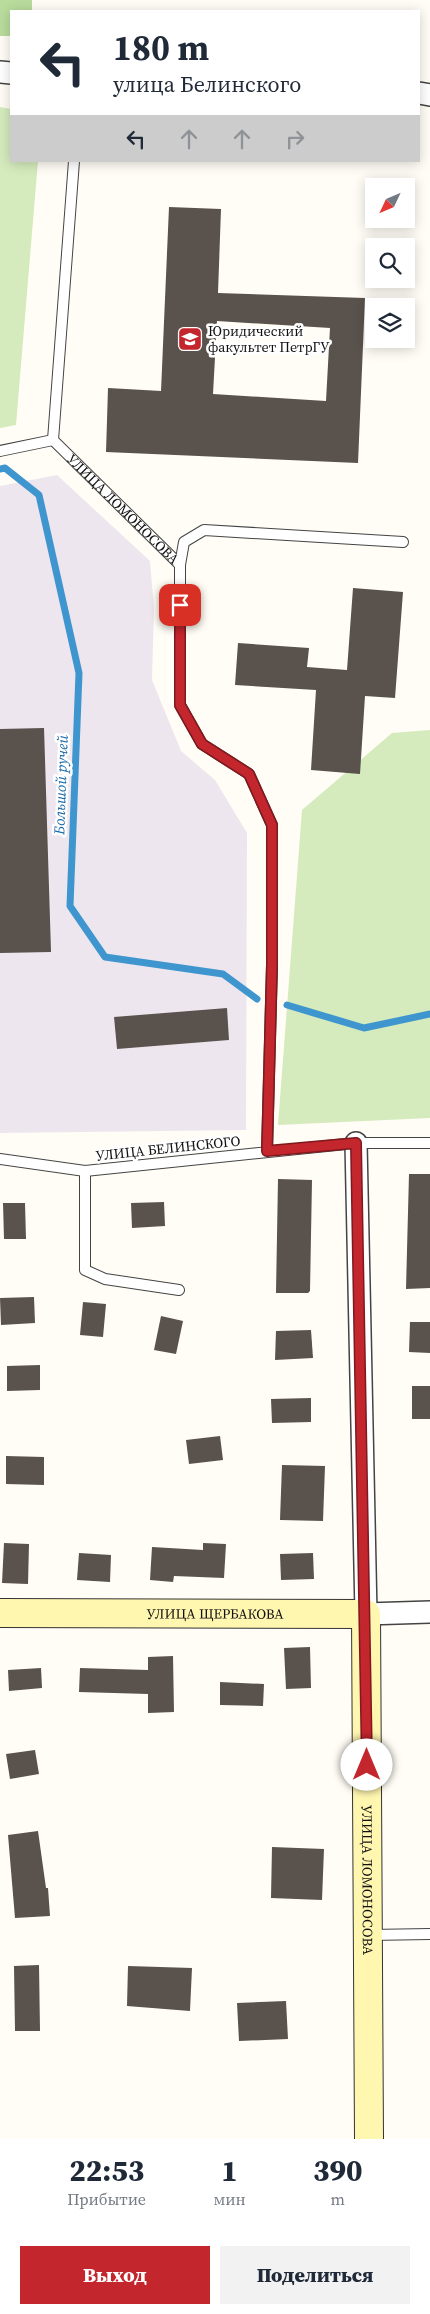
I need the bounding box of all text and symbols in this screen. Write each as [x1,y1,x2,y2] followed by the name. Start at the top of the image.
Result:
[113,24,209,72] text: 180 m
[30,30,95,95] icon: left
[113,69,301,99] text: улица Белинского
[122,125,150,153] icon: left
[175,125,203,153] icon: ahead
[228,125,256,153] icon: ahead
[281,125,309,153] icon: right
[365,178,415,228] north arrow
[365,178,415,348] map controls
[365,238,415,288] button: search
[365,298,415,348] button: layers
[208,321,330,357] place label: Юридический факультет ПетрГУ
[177,326,203,352] school or university icon: Юридический факультет ПетрГУ
[62,449,184,569] street label: УЛИЦА ЛОМОНОСОВА
[159,584,201,626] pin
[166,591,194,619] icon: arrive
[48,734,73,836] water label: Большой ручей
[95,1130,241,1166] street label: УЛИЦА БЕЛИНСКОГО
[146,1603,284,1624] street label: УЛИЦА ЩЕРБАКОВА
[340,1738,392,1790] position arrow
[357,1805,378,1956] street label: УЛИЦА ЛОМОНОСОВА
[69,2150,144,2191] text: 22:53
[221,2150,238,2191] text: 1
[313,2150,363,2191] text: 390
[67,2188,146,2210] text: Прибытие
[213,2188,246,2210] text: мин
[331,2188,345,2210] text: m
[20,2246,210,2304] button: Выход
[220,2246,410,2304] button: Поделиться

